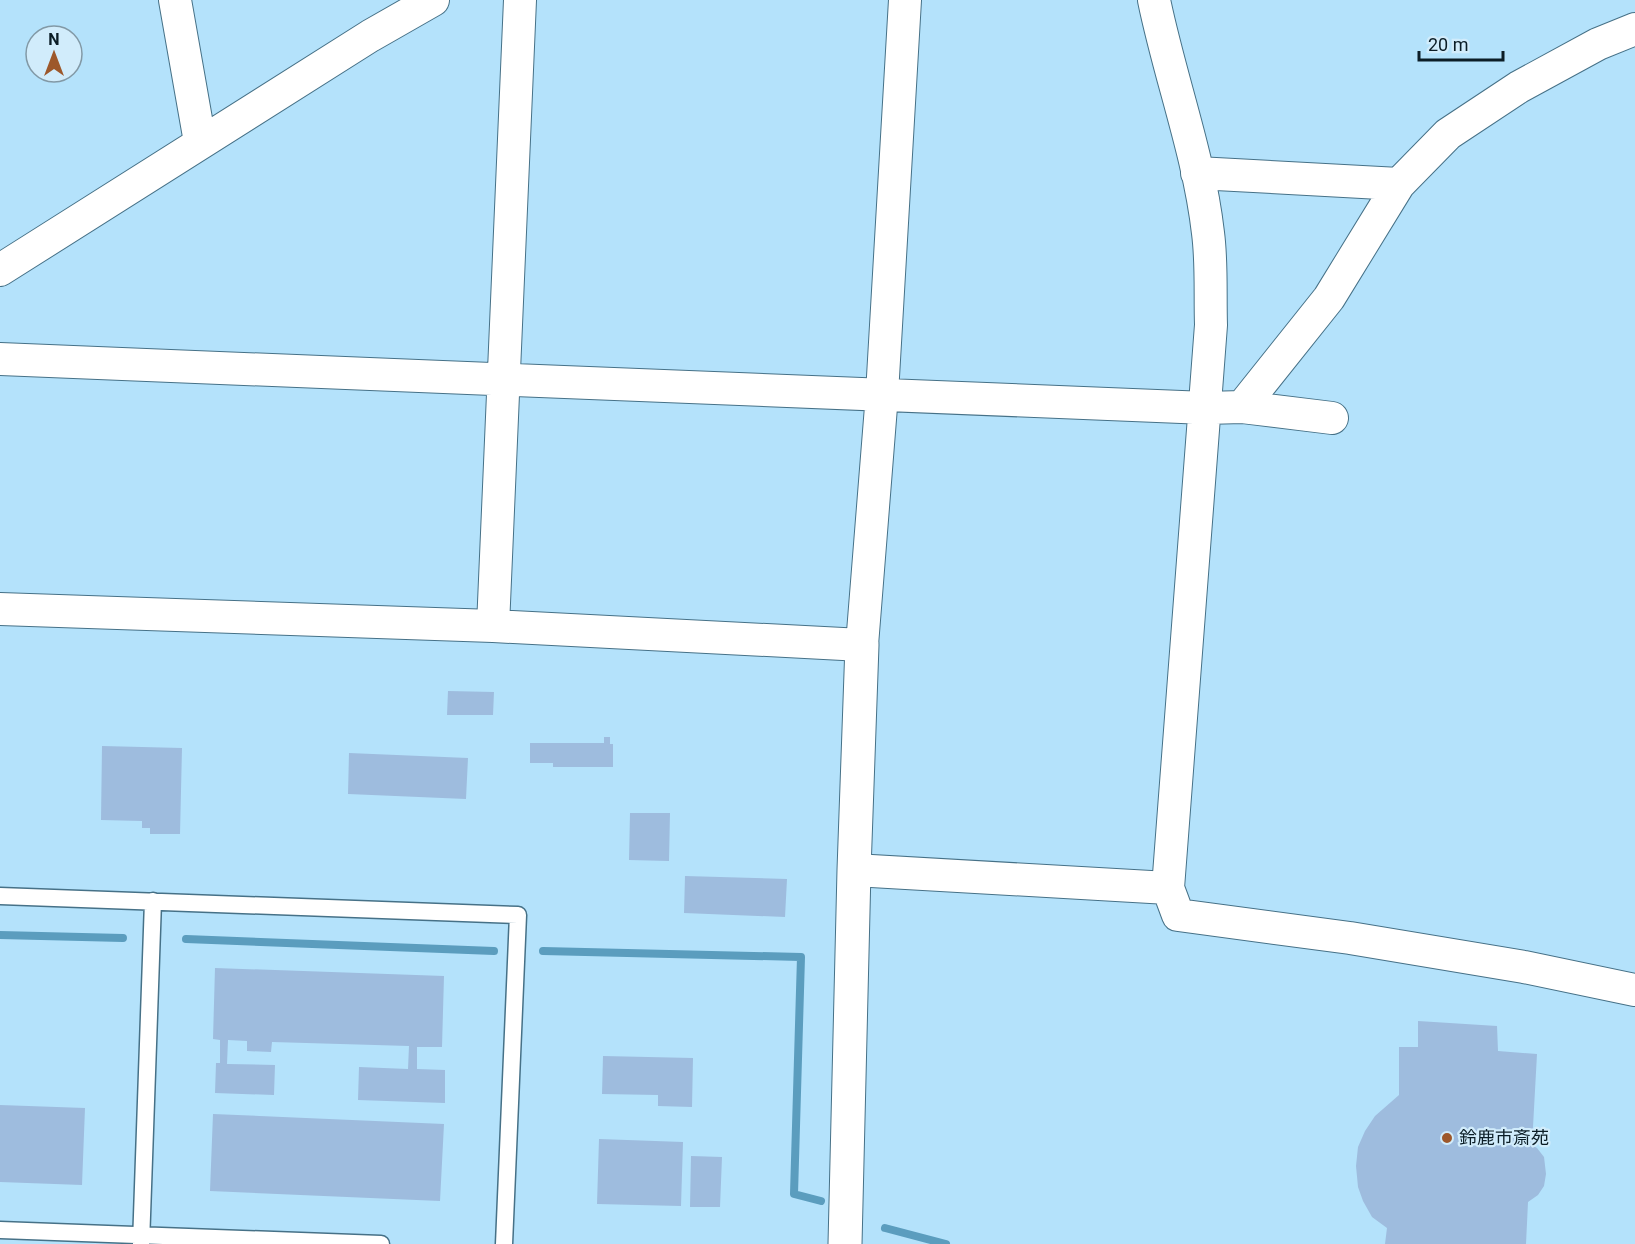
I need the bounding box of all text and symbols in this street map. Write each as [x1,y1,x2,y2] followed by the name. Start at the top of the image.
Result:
[24,24,84,84] north arrow
[1419,24,1503,62] scale bar
[48,30,60,49] text: N
[1428,34,1468,55] text: 20 m
[1459,1127,1549,1148] place label: 鈴鹿市斎苑
[1440,1131,1454,1145] marker: 鈴鹿市斎苑

